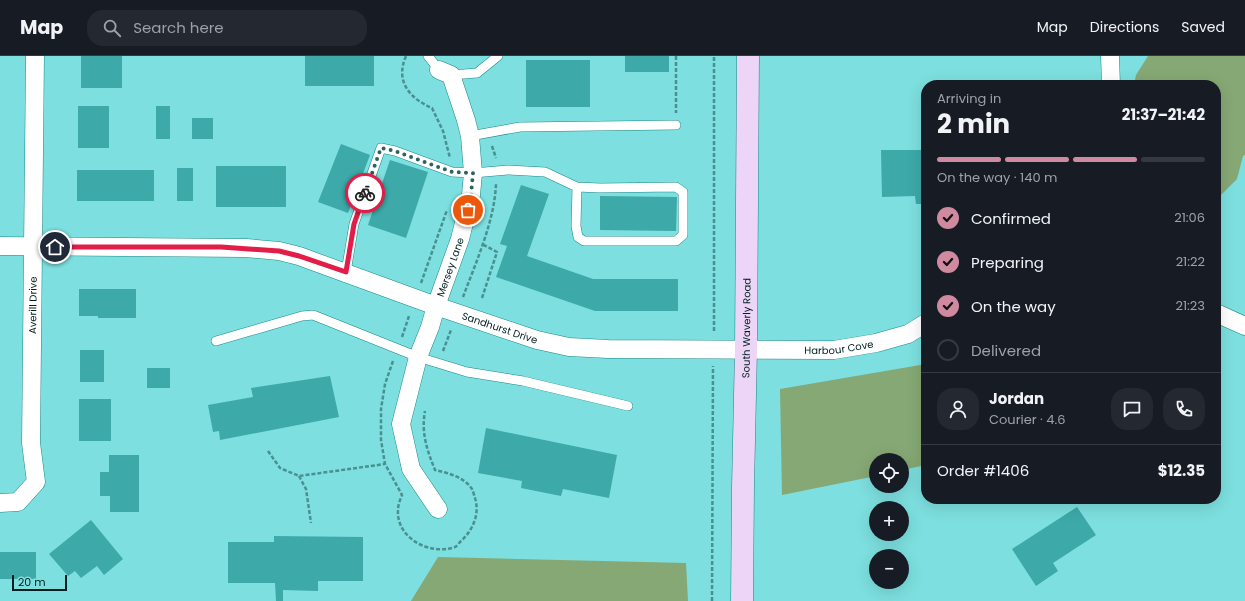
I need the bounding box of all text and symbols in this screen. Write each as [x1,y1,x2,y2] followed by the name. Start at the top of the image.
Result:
[87,10,367,46] search box
[20,14,63,41] text: Map
[101,17,123,39] icon: search
[133,17,224,38] text: Search here
[1037,17,1068,37] text: Map
[1090,17,1159,37] text: Directions
[1181,17,1225,37] text: Saved
[937,89,1001,108] text: Arriving in
[1122,104,1205,125] text: 21:37–21:42
[937,106,1010,142] text: 2 min
[937,168,1057,187] text: On the way · 140 m
[345,173,385,213] courier
[354,182,376,204] icon: bike
[451,193,485,227] pin
[457,199,479,221] icon: bag
[937,207,959,229] icon: check
[971,208,1051,229] text: Confirmed
[1174,208,1205,227] text: 21:06
[38,230,72,264] pin
[432,235,467,299] street label: Mersey Lane
[44,236,66,258] icon: home
[937,251,959,273] icon: check
[971,252,1044,273] text: Preparing
[1176,252,1205,271] text: 21:22
[25,276,40,334] street label: Averill Drive
[738,278,754,378] street label: South Waverly Road
[937,295,959,317] icon: check
[971,296,1056,317] text: On the way
[1175,296,1205,315] text: 21:23
[460,308,540,347] street label: Sandhurst Drive
[804,336,874,358] street label: Harbour Cove
[971,340,1041,361] text: Delivered
[937,388,979,430] button: person
[989,388,1044,409] text: Jordan
[1111,388,1153,430] button: chat
[1163,388,1205,430] button: phone
[989,410,1066,429] text: Courier · 4.6
[869,453,909,589] map controls
[869,453,909,493] button: locate
[937,460,1029,481] text: Order #1406
[1158,460,1205,481] text: $12.35
[869,501,909,541] button: +
[869,549,909,589] button: −
[12,573,67,592] scale bar
[18,574,46,590] text: 20 m

